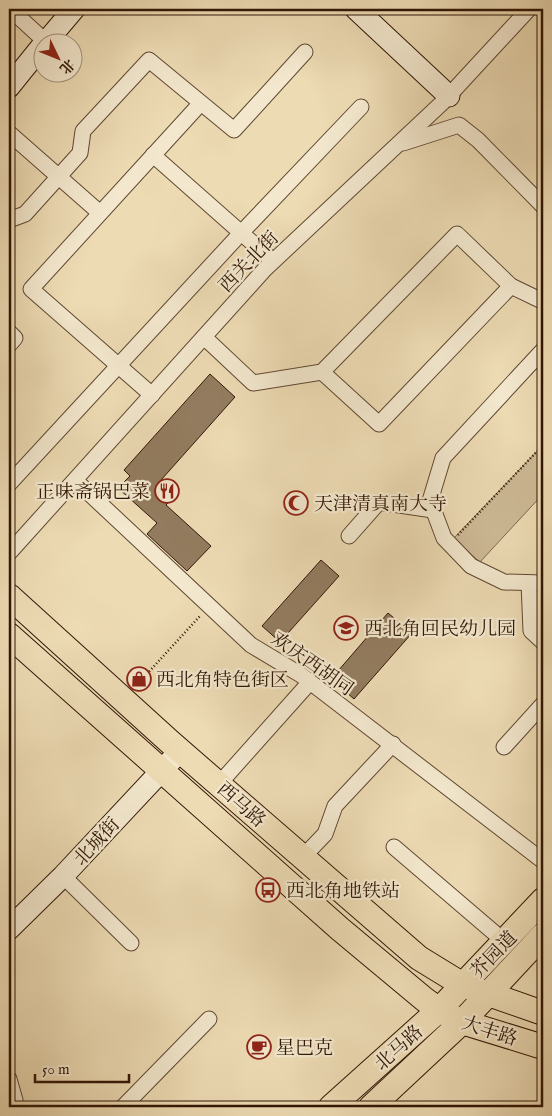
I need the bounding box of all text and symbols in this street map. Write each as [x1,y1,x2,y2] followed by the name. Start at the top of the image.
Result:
[32,32,82,82] north arrow
[55,55,78,77] text: 北
[214,227,284,298] street label: 西关北街
[154,478,180,504] restaurant icon: 正味斋锅巴菜
[36,481,150,505] place label: 正味斋锅巴菜
[283,490,309,516] mosque icon: 天津清真南大寺
[314,493,447,517] place label: 天津清真南大寺
[333,615,359,641] school or university icon: 西北角回民幼儿园
[364,618,516,642] place label: 西北角回民幼儿园
[266,628,358,702] street label: 欢庆西胡同
[126,666,152,692] shop icon: 西北角特色街区
[156,669,289,693] place label: 西北角特色街区
[211,778,270,833] street label: 西马路
[69,813,126,871] street label: 北城街
[255,877,281,903] bus stop icon: 西北角地铁站
[286,880,400,904] place label: 西北角地铁站
[466,927,523,984] street label: 芥园道
[459,1012,520,1052] street label: 大丰路
[370,1020,429,1076] street label: 北马路
[246,1034,272,1060] cafe icon: 星巴克
[276,1037,333,1061] place label: 星巴克
[35,1051,129,1083] scale bar
[42,1060,70,1079] text: 50 m

